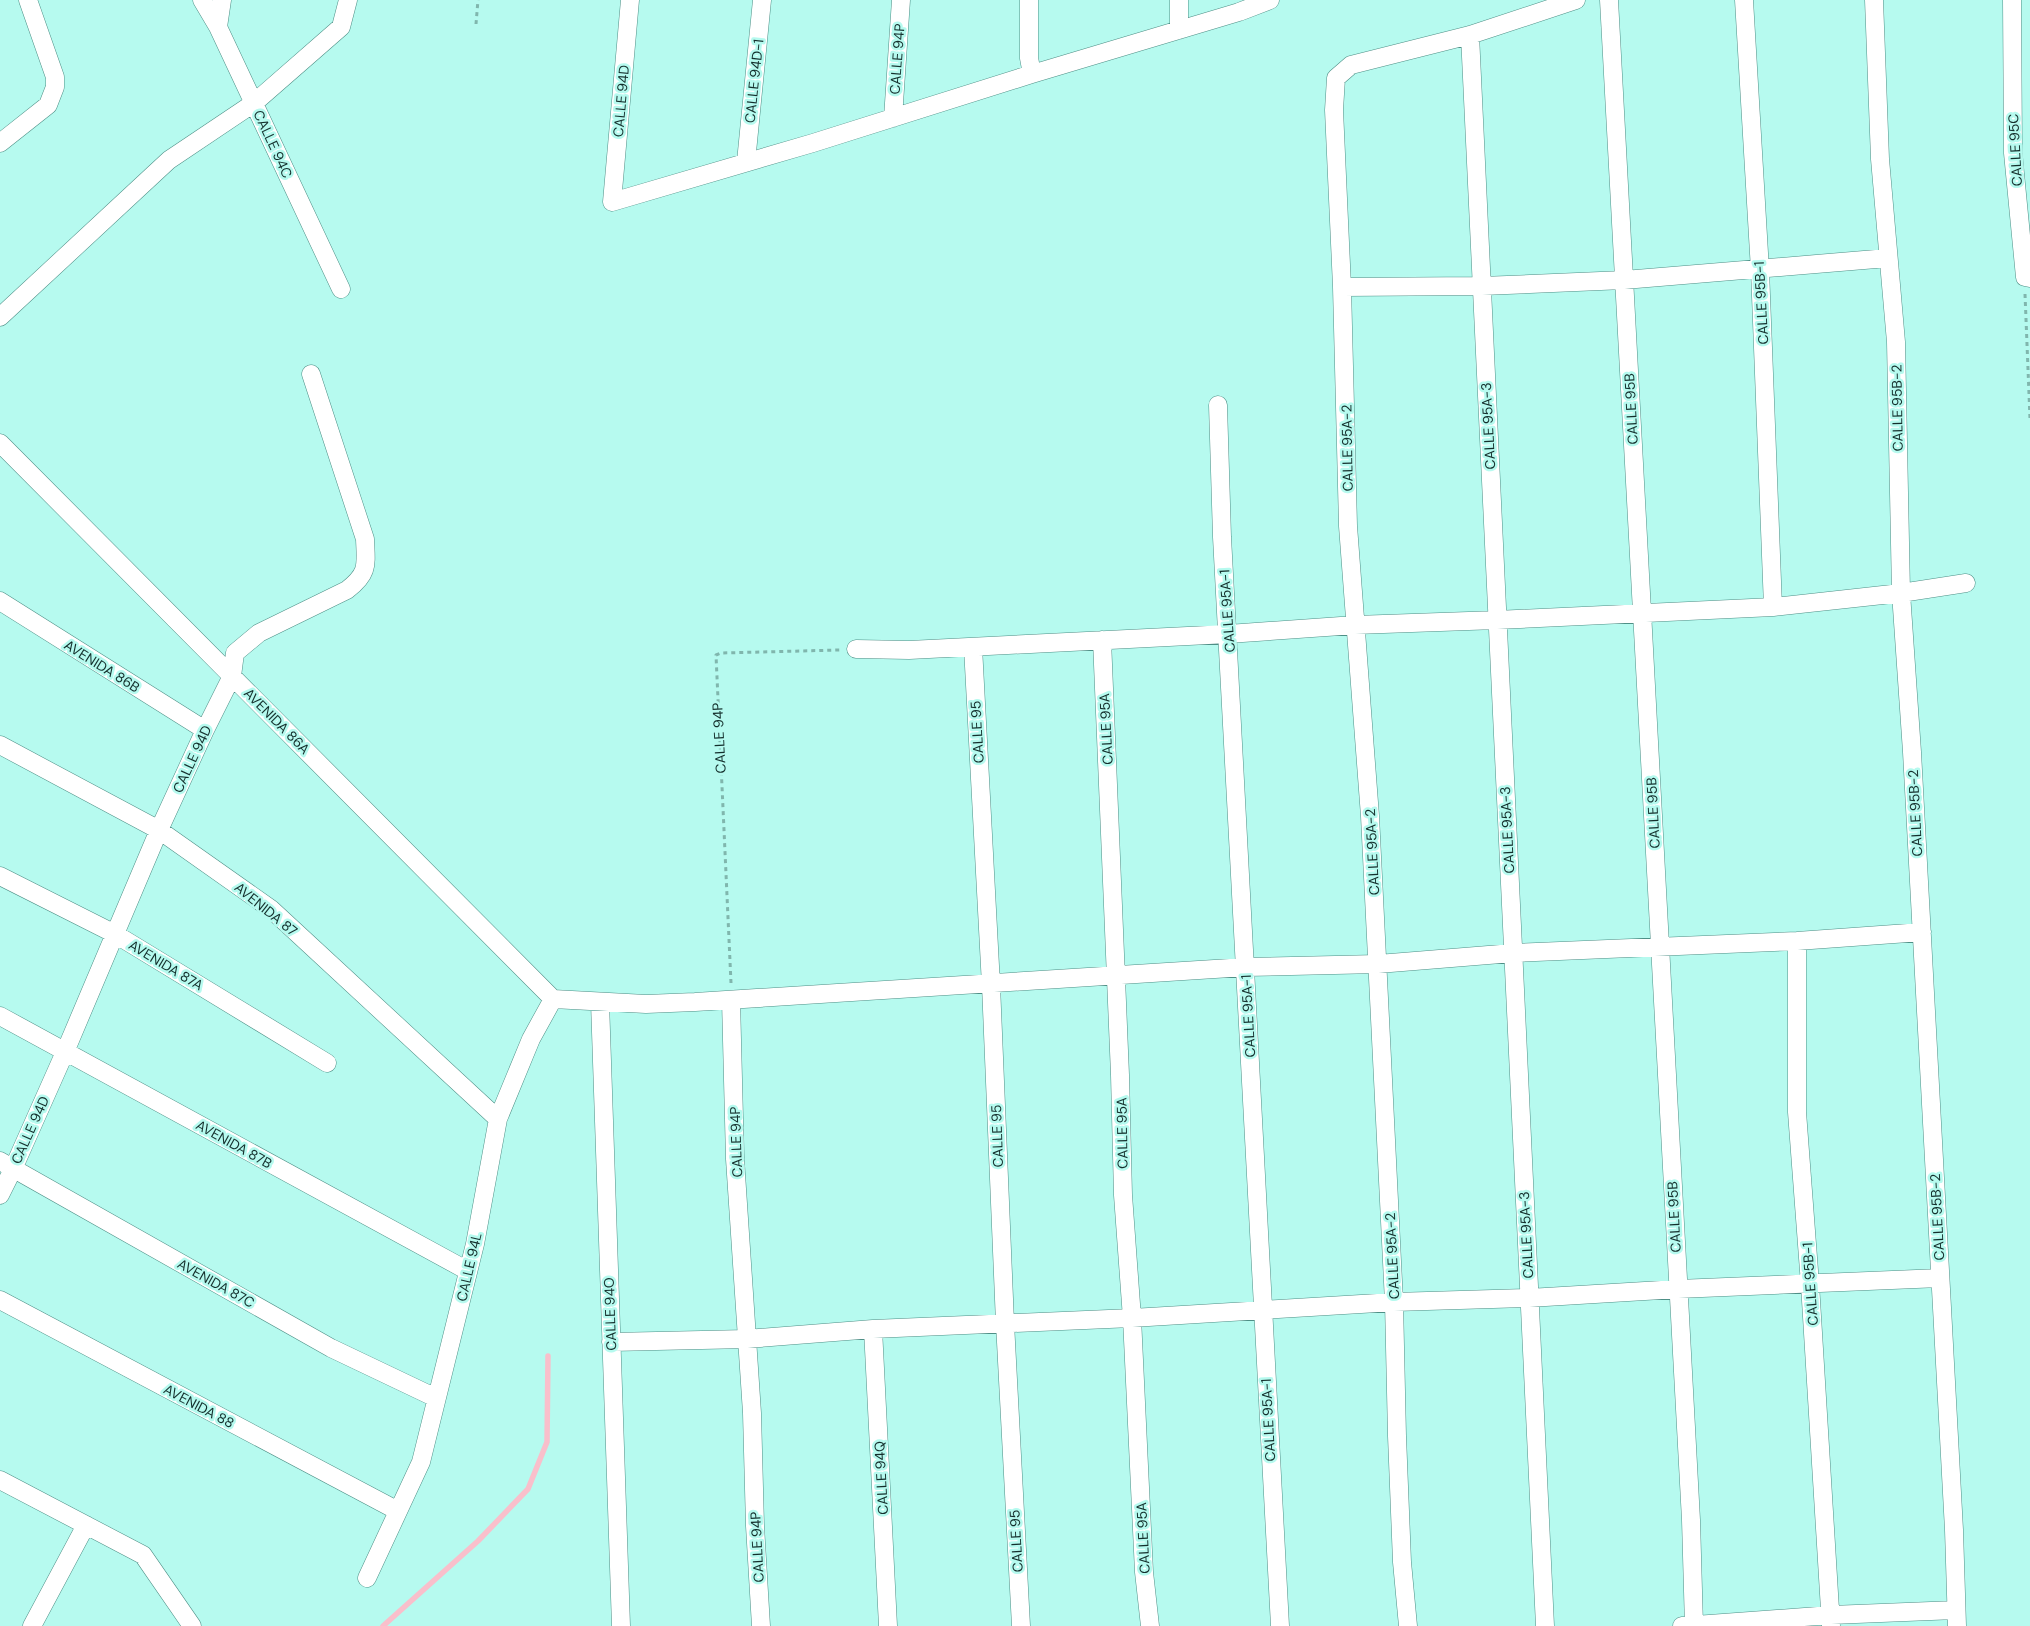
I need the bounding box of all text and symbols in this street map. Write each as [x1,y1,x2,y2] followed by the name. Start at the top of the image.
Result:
[886,23,908,95] street label: CALLE 94P
[741,38,767,124] street label: CALLE 94D-1
[609,64,633,138] street label: CALLE 94D
[249,107,297,181] street label: CALLE 94C
[2004,113,2026,187] street label: CALLE 95C
[1750,261,1772,345] street label: CALLE 95B-1
[1887,364,1907,452] street label: CALLE 95B-2
[1620,373,1642,445] street label: CALLE 95B
[1477,382,1499,470] street label: CALLE 95A-3
[1337,404,1357,492] street label: CALLE 95A-2
[1215,569,1239,653] street label: CALLE 95A-1
[61,636,143,696] street label: AVENIDA 86B
[240,684,314,758] street label: AVENIDA 86A
[1095,693,1117,765] street label: CALLE 95A
[966,700,988,764] street label: CALLE 95
[708,702,730,774] street label: CALLE 94P
[169,722,215,796] street label: CALLE 94D
[1904,769,1926,857] street label: CALLE 95B-2
[1642,777,1664,849] street label: CALLE 95B
[1496,786,1518,874] street label: CALLE 95A-3
[1361,808,1383,896] street label: CALLE 95A-2
[231,878,301,940] street label: AVENIDA 87
[125,936,207,994] street label: AVENIDA 87A
[1237,974,1259,1058] street label: CALLE 95A-1
[7,1093,53,1167] street label: CALLE 94D
[1112,1097,1132,1169] street label: CALLE 95A
[987,1104,1007,1168] street label: CALLE 95
[726,1106,746,1178] street label: CALLE 94P
[193,1116,275,1172] street label: AVENIDA 87B
[1926,1173,1948,1261] street label: CALLE 95B-2
[1663,1181,1685,1253] street label: CALLE 95B
[1515,1191,1537,1279] street label: CALLE 95A-3
[1381,1212,1403,1300] street label: CALLE 95A-2
[452,1231,486,1303] street label: CALLE 94L
[1798,1242,1822,1326] street label: CALLE 95B-1
[174,1254,258,1312] street label: AVENIDA 87C
[600,1277,620,1351] street label: CALLE 94O
[1257,1378,1279,1462] street label: CALLE 95A-1
[161,1380,237,1432] street label: AVENIDA 88
[870,1441,892,1515] street label: CALLE 94Q
[1132,1502,1154,1574] street label: CALLE 95A
[1005,1509,1027,1573] street label: CALLE 95
[746,1511,768,1583] street label: CALLE 94P

